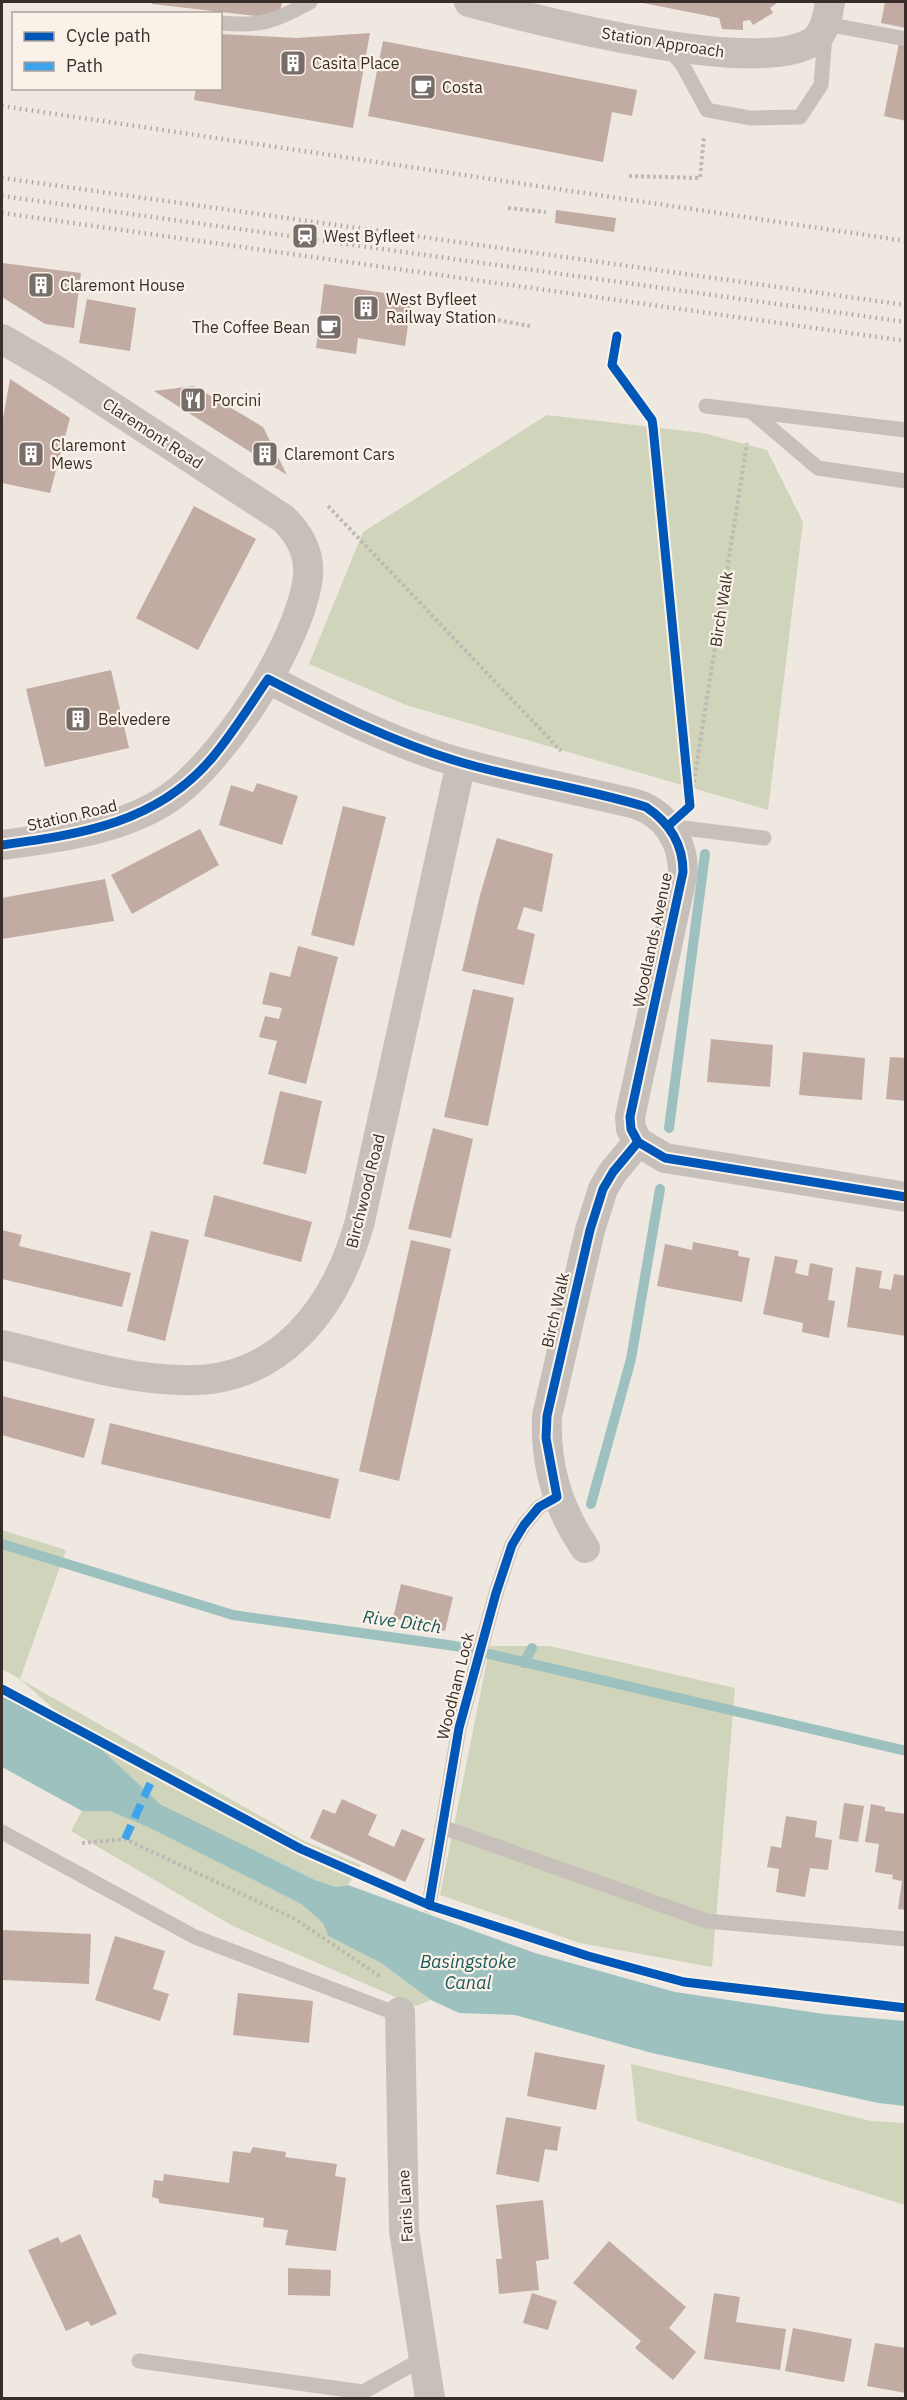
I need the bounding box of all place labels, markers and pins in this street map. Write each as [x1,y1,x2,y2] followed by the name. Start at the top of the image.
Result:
[278,48,308,78] building icon: Casita Place
[312,53,400,73] place label: Casita Place
[408,72,438,102] cafe icon: Costa
[442,77,483,97] place label: Costa
[290,221,320,251] station icon: West Byfleet
[324,226,415,246] place label: West Byfleet
[26,270,56,300] building icon: Claremont House
[60,275,185,295] place label: Claremont House
[386,289,496,327] place label: West Byfleet Railway Station
[351,293,381,323] building icon: West Byfleet Railway Station
[314,312,344,342] cafe icon: The Coffee Bean
[192,317,310,337] place label: The Coffee Bean
[178,385,208,415] restaurant icon: Porcini
[212,390,261,410] place label: Porcini
[51,435,126,473] place label: Claremont Mews
[16,439,46,469] building icon: Claremont Mews
[250,439,280,469] building icon: Claremont Cars
[284,444,395,464] place label: Claremont Cars
[63,704,93,734] building icon: Belvedere
[98,709,171,729] place label: Belvedere

